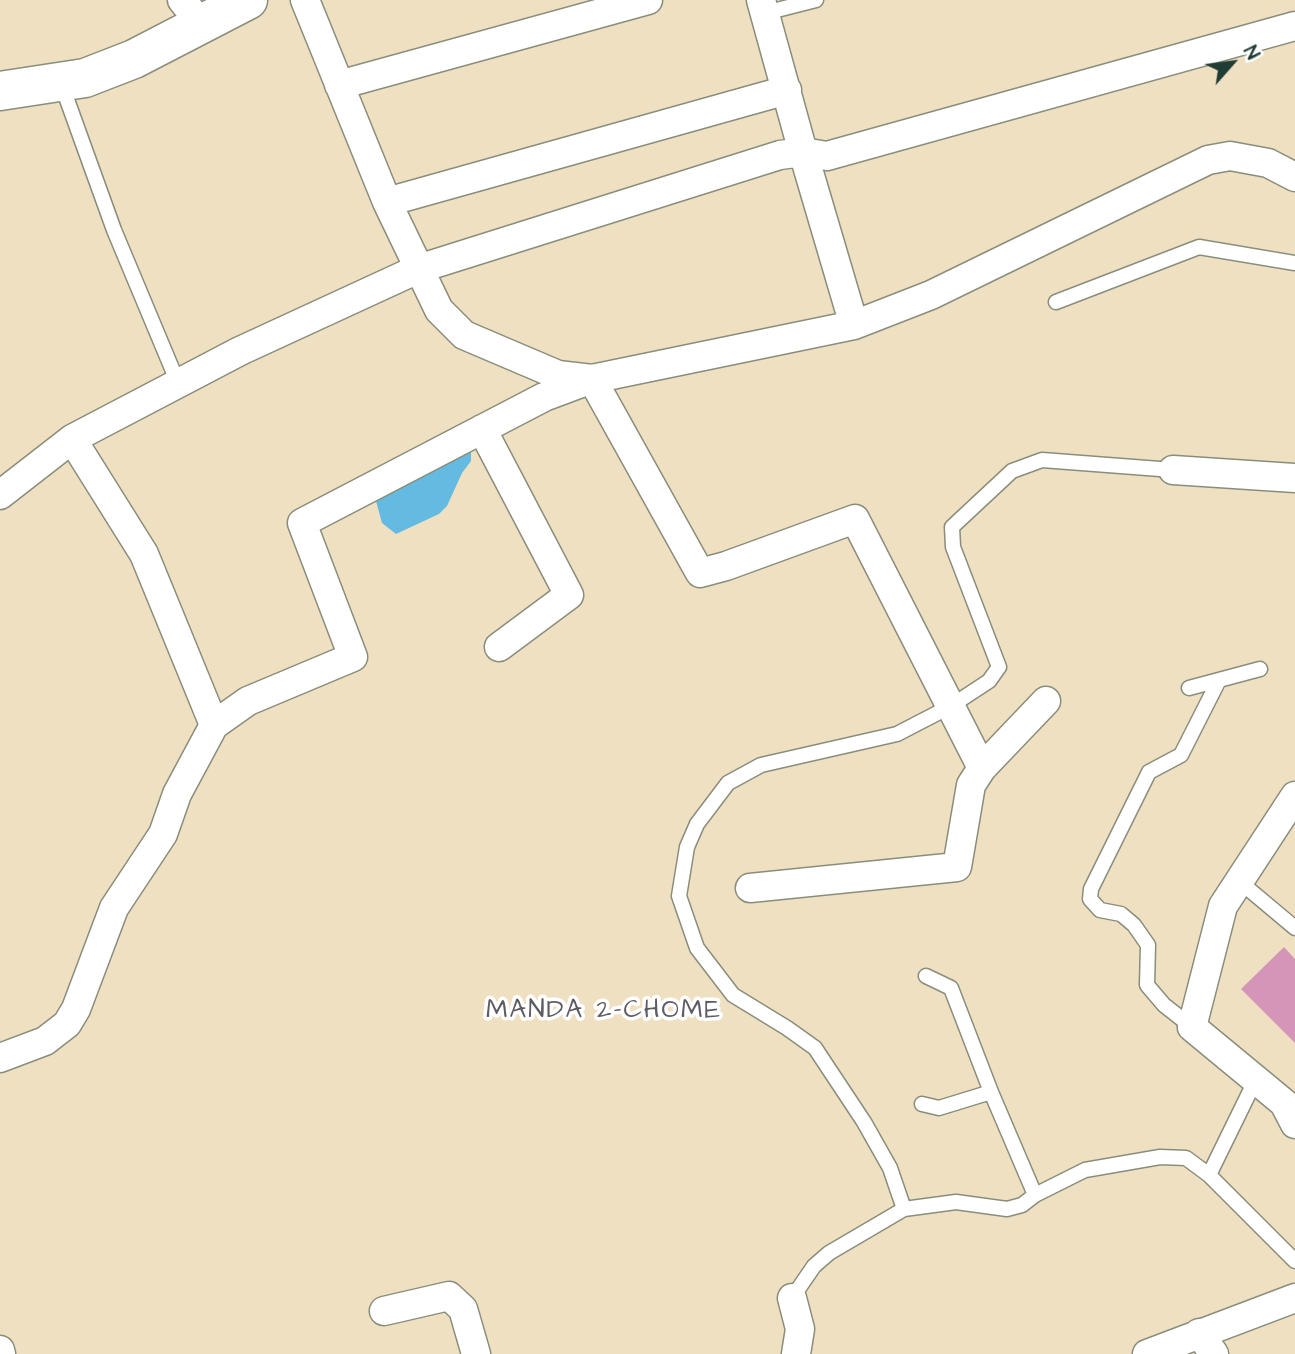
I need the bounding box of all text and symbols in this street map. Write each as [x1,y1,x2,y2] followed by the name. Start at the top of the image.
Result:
[1197,28,1267,98] north arrow
[1236,41,1266,65] text: N
[488,996,720,1028] district label: MANDA 2-CHOME

